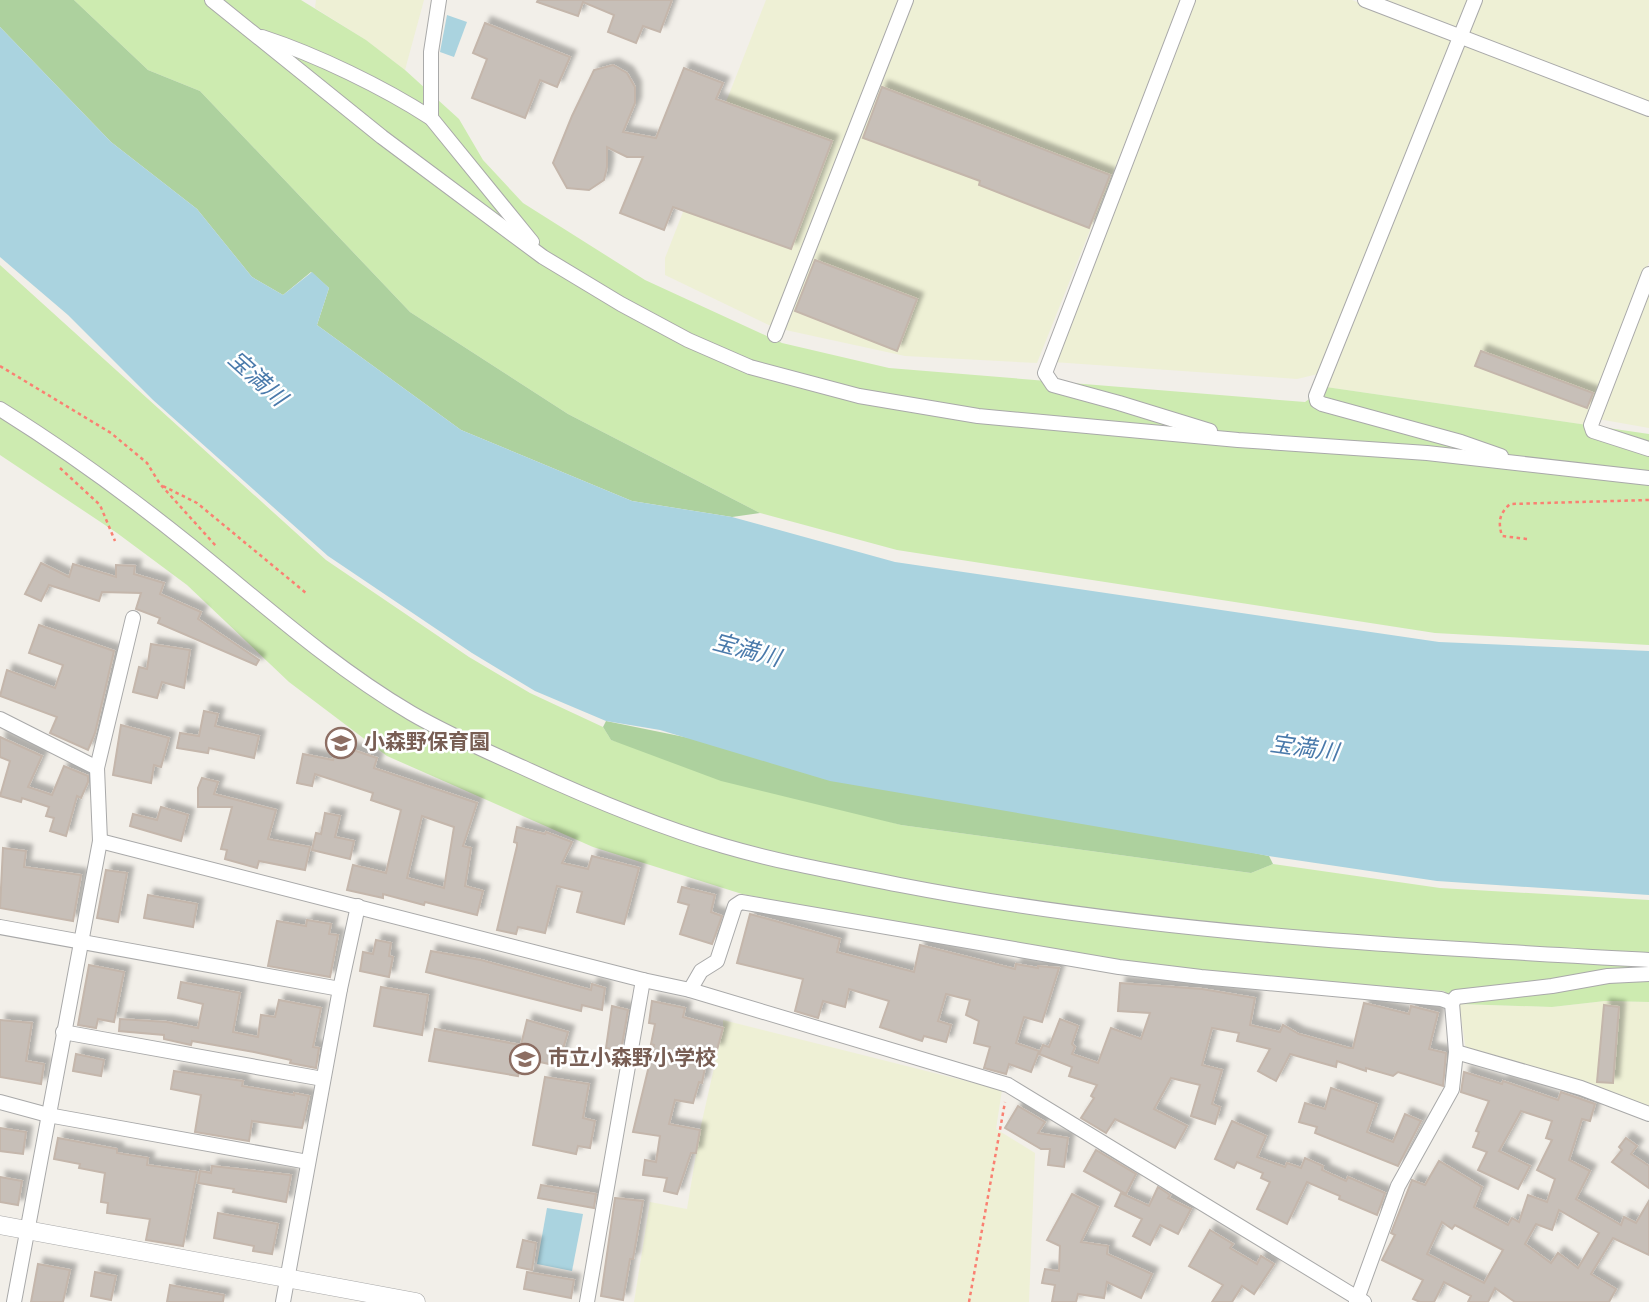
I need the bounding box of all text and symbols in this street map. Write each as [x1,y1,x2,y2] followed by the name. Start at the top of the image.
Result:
[221,346,294,416] water label: 宝満川
[709,629,786,676] water label: 宝満川
[324,726,358,760] school or university icon: 小森野保育園
[364,730,490,757] place label: 小森野保育園
[1268,731,1343,770] water label: 宝満川
[508,1042,542,1076] school or university icon: 市立小森野小学校
[548,1046,716,1073] place label: 市立小森野小学校

